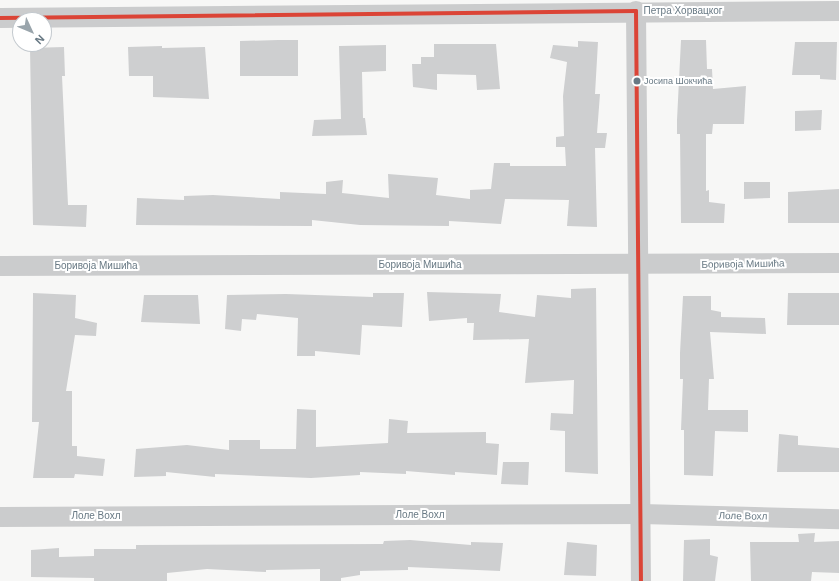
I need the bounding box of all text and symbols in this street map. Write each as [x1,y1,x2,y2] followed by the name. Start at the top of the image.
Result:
[644,5,722,17] street label: Петра Хорвацког
[12,12,52,52] north arrow
[33,33,47,47] text: N
[632,76,642,86] marker: Јосипа Шокчића
[644,76,712,86] place label: Јосипа Шокчића
[701,257,785,271] street label: Боривоја Мишића
[378,259,462,271] street label: Боривоја Мишића
[54,260,138,272] street label: Боривоја Мишића
[395,509,445,521] street label: Лоле Вохл
[71,510,121,522] street label: Лоле Вохл
[718,510,768,522] street label: Лоле Вохл

